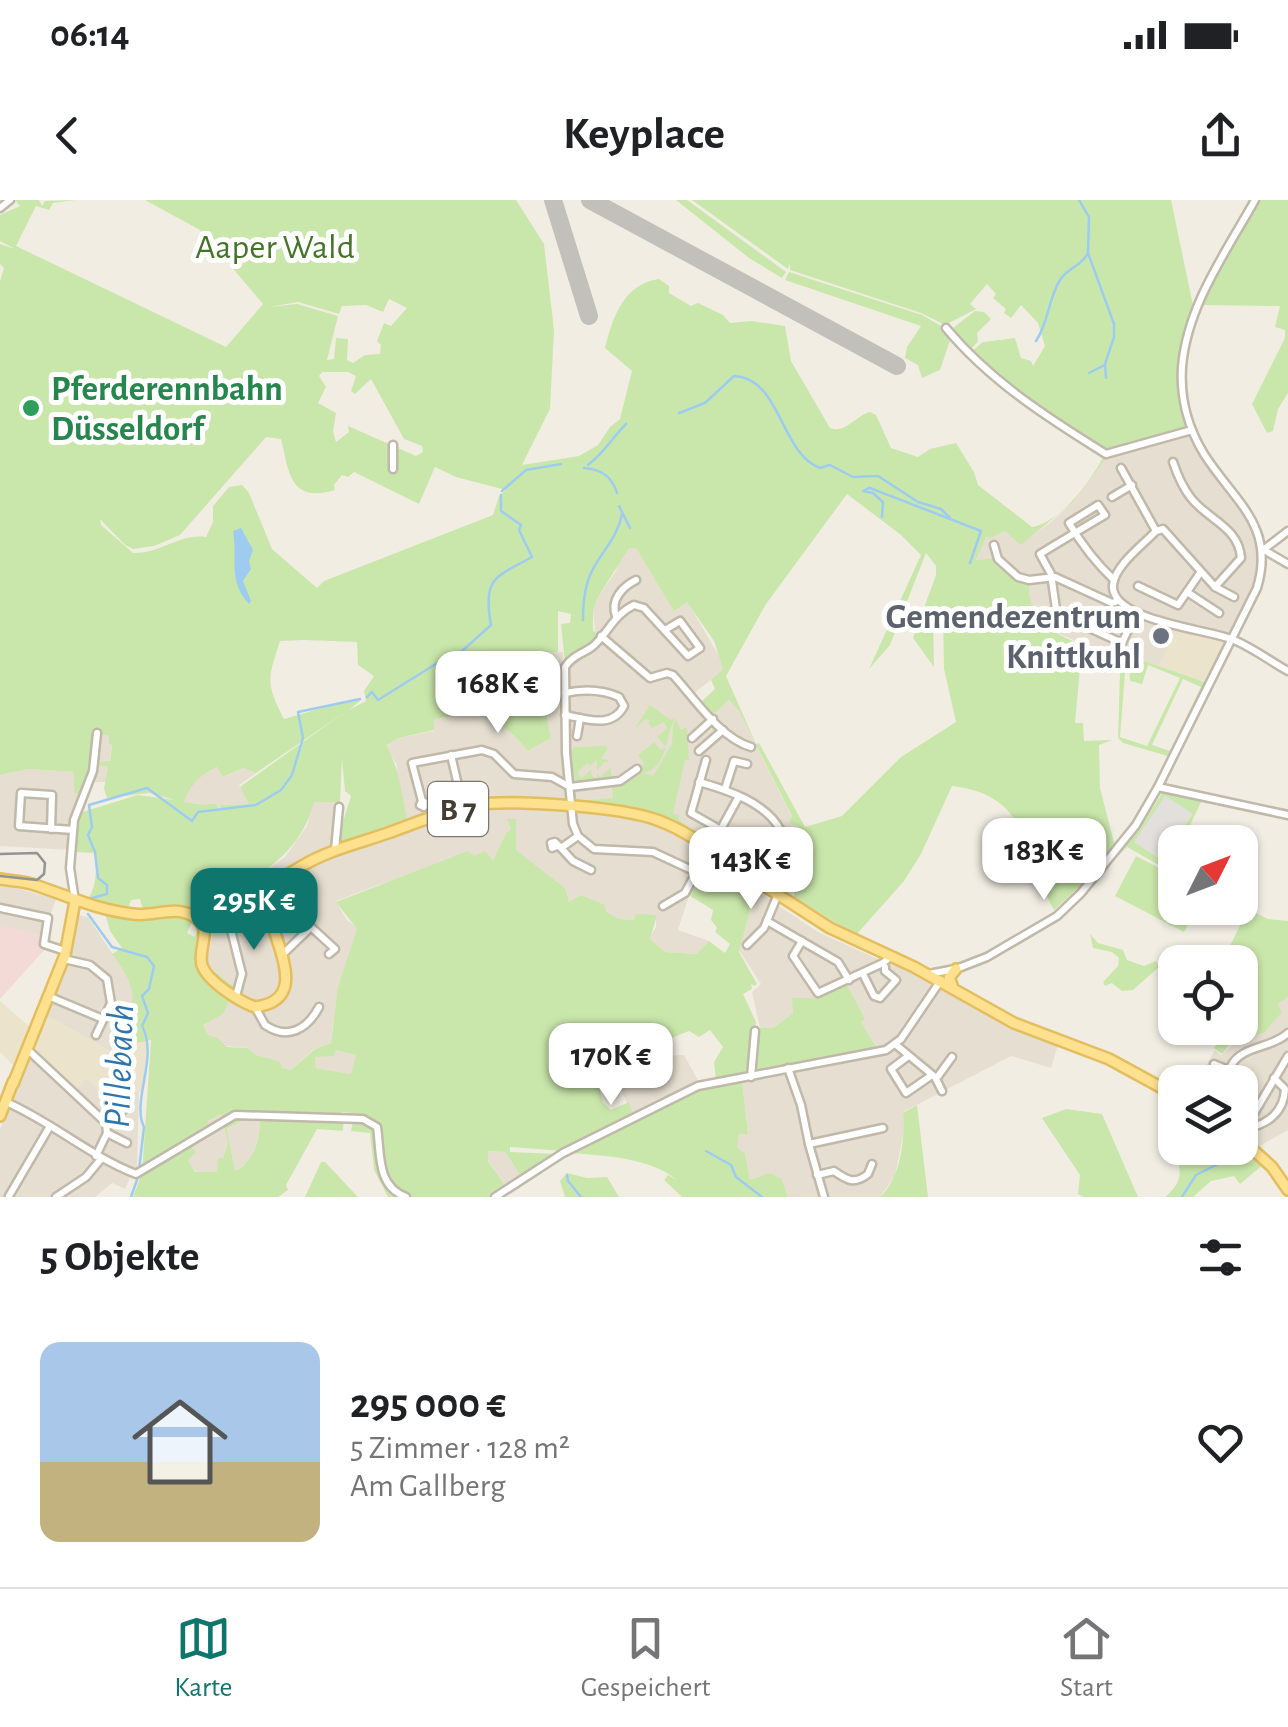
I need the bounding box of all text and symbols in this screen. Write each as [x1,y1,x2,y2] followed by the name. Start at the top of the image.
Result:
[50,16,130,54] text: 06:14
[40,108,95,163] icon: back
[1193,108,1248,163] icon: share
[563,112,725,157] text: Keyplace
[195,230,355,265] park label: Aaper Wald
[51,372,283,447] place label: Pferderennbahn Düsseldorf
[20,397,42,419] marker: Pferderennbahn Düsseldorf
[886,600,1141,675] place label: Gemendezentrum Knittkuhl
[1150,625,1172,647] marker: Gemendezentrum Knittkuhl
[417,651,579,736] pin: 168K €
[457,667,539,699] text: 168K €
[428,782,488,836] road number: B 7
[963,818,1125,903] pin: 183K €
[1158,825,1258,925] north arrow
[1158,825,1258,1165] map controls
[670,827,832,912] pin: 143K €
[1004,834,1084,866] text: 183K €
[711,843,791,875] text: 143K €
[173,868,335,953] pin: 295K €
[213,884,295,916] text: 295K €
[1158,945,1258,1045] button: locate
[99,1003,141,1129] water label: Pillebach
[530,1023,692,1108] pin: 170K €
[571,1039,651,1071] text: 170K €
[1158,1065,1258,1165] button: layers
[1193,1230,1248,1285] icon: filters
[40,1236,200,1278] text: 5 Objekte
[120,1382,240,1502] icon: home
[350,1383,506,1425] text: 295 000 €
[1193,1415,1248,1470] icon: heart
[350,1432,570,1464] text: 5 Zimmer · 128 m²
[350,1470,506,1502] text: Am Gallberg
[174,1611,232,1705] tab: Karte
[581,1611,710,1705] tab: Gespeichert
[1059,1611,1114,1705] tab: Start

